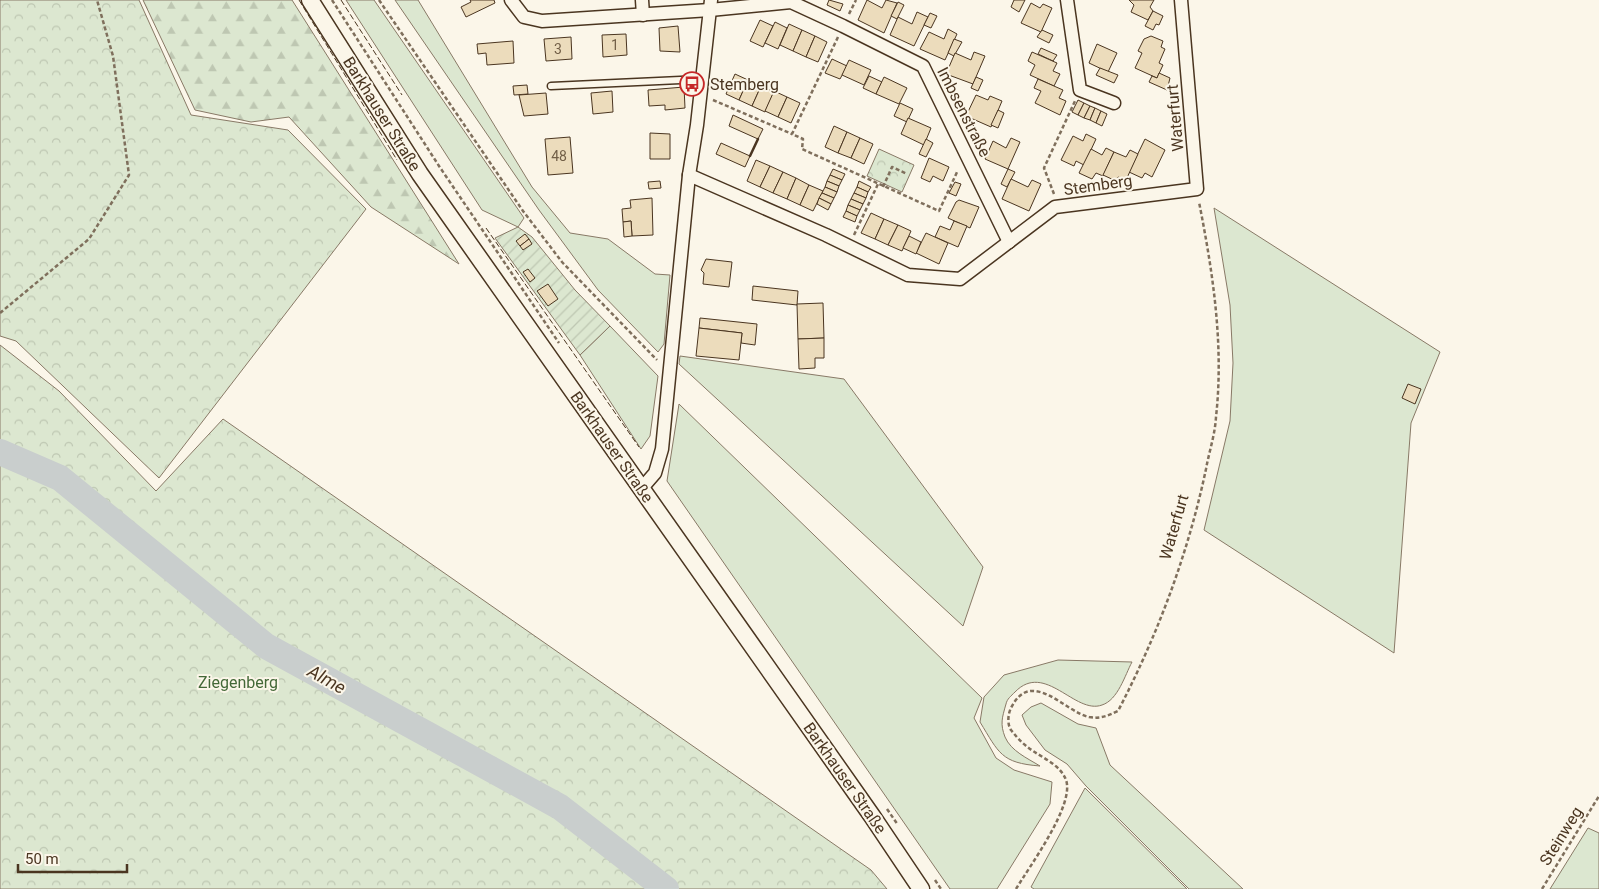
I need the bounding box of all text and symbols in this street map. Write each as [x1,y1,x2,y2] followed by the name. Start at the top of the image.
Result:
[611,37,619,53] house number: 1
[554,41,562,57] house number: 3
[339,53,425,175] street label: Barkhauser Straße
[933,64,995,160] street label: Imbsenstraße
[679,71,705,97] bus stop icon: Stemberg
[710,75,779,94] place label: Stemberg
[1163,84,1187,152] street label: Waterfurt
[551,148,567,164] house number: 48
[1063,171,1133,199] street label: Stemberg
[567,388,657,506] street label: Barkhauser Straße
[1156,492,1192,562] street label: Waterfurt
[303,660,350,698] water label: Alme
[198,673,278,692] park label: Ziegenberg
[800,719,890,837] street label: Barkhauser Straße
[1536,803,1586,869] street label: Steinweg
[18,842,126,874] scale bar
[25,850,59,868] text: 50 m

